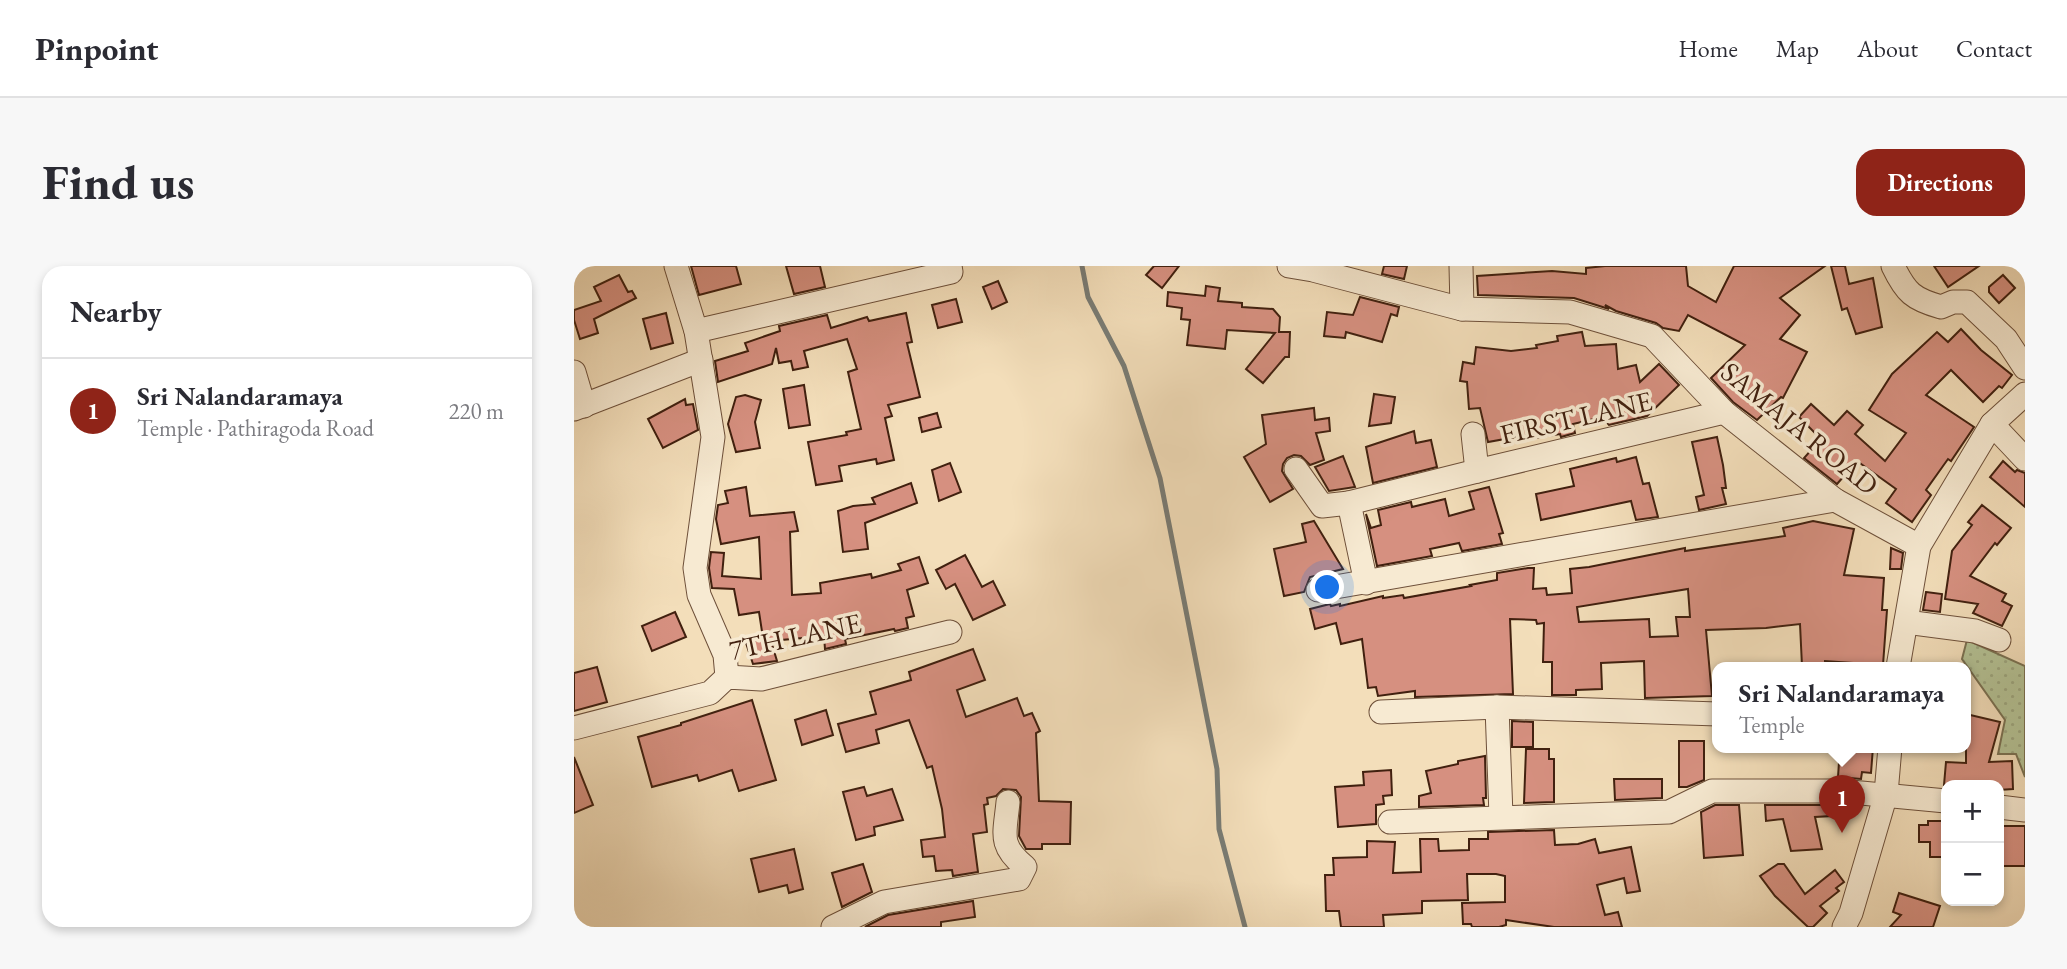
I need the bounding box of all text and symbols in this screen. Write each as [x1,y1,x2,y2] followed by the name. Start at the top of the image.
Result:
[35,27,158,70] text: Pinpoint
[1678,33,1738,64] text: Home
[1776,33,1819,64] text: Map
[1857,33,1918,64] text: About
[1956,33,2032,64] text: Contact
[1856,149,2025,216] button: Directions
[42,150,194,214] text: Find us
[70,292,162,331] text: Nearby
[1714,353,1886,503] street label: SAMAJA ROAD
[137,379,343,413] text: Sri Nalandaramaya
[1496,382,1656,452] street label: FIRST LANE
[87,396,99,426] text: 1
[448,396,504,426] text: 220 m
[137,413,374,443] text: Temple · Pathiragoda Road
[1310,570,1344,604] your location
[726,604,865,668] street label: 7TH LANE
[1712,662,1971,753] popup
[1739,676,1944,710] text: Sri Nalandaramaya
[1739,710,1805,740] text: Temple
[1819,775,1865,833] pin: 1
[1941,780,2004,906] map controls
[1941,780,2004,843] button: +
[1941,843,2004,906] button: −

